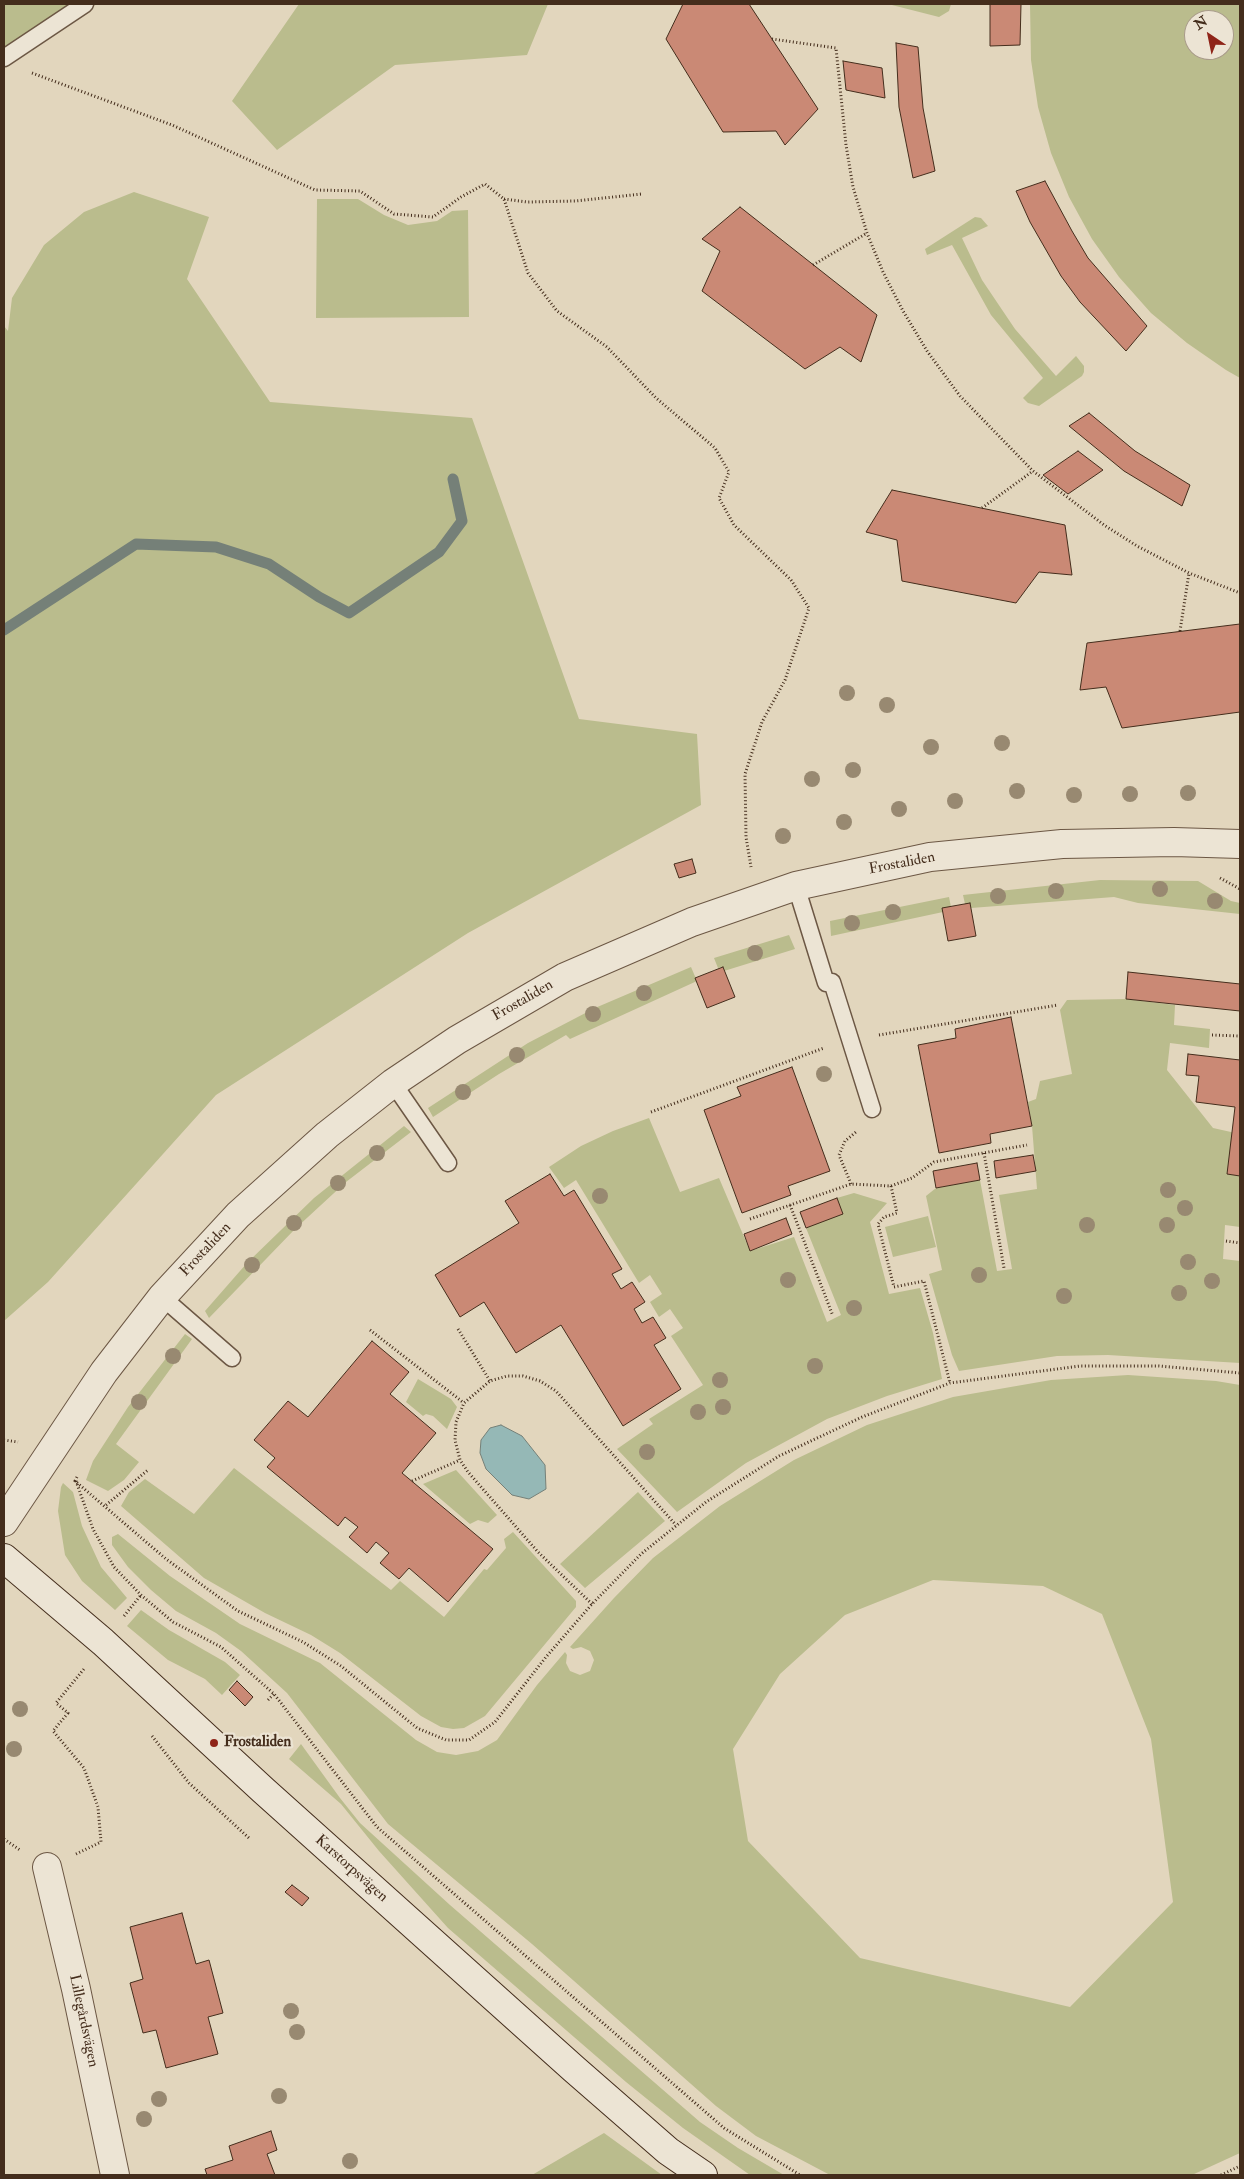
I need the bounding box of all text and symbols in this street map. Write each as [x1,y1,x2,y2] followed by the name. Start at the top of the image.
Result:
[1184,10,1234,60] north arrow
[1191,12,1211,34] text: N
[867,849,937,879] street label: Frostaliden
[489,976,557,1026] street label: Frostaliden
[177,1219,235,1281] street label: Frostaliden
[224,1734,291,1752] place label: Frostaliden
[208,1737,220,1749] marker: Frostaliden
[311,1832,391,1906] street label: Karstorpsvägen
[64,1973,102,2069] street label: Lillegårdsvägen

